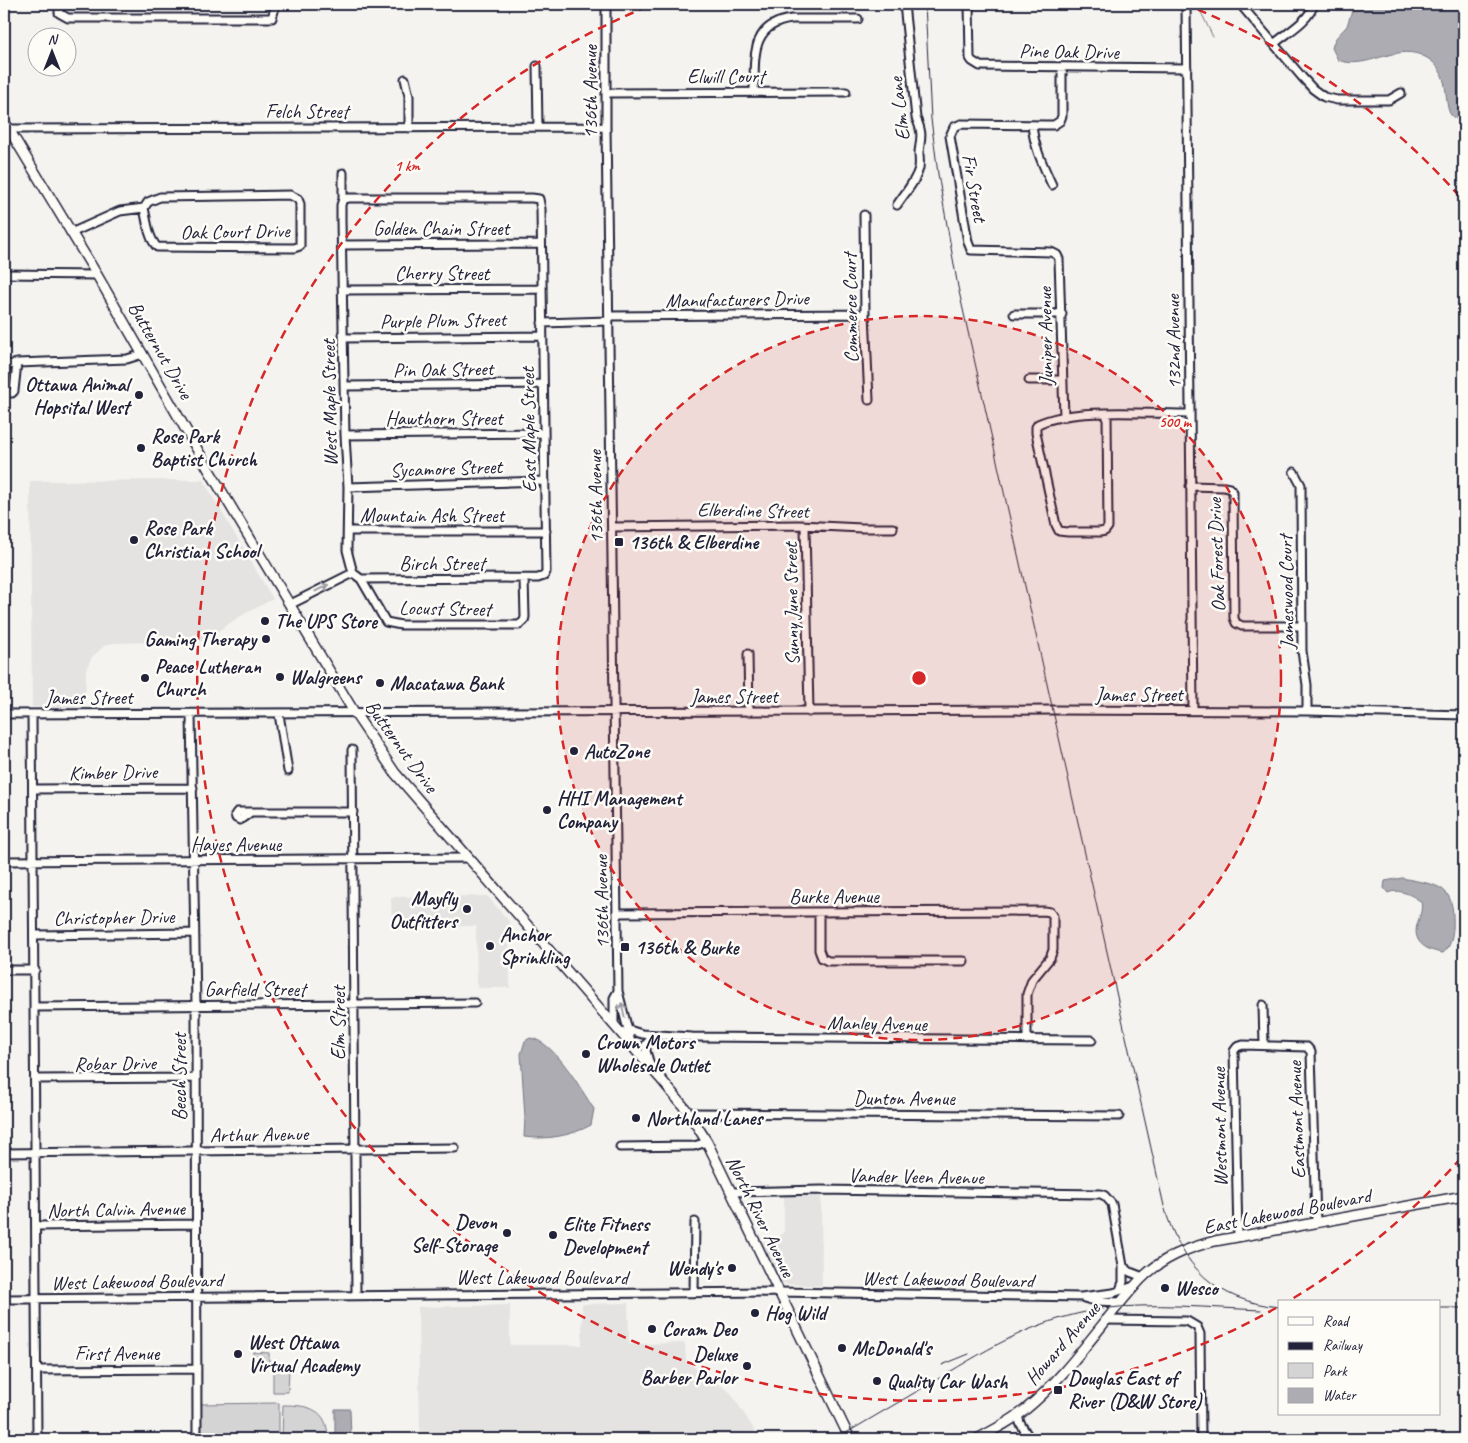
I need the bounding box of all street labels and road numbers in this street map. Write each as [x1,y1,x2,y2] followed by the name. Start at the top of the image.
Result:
[1019,38,1121,65] street label: Pine Oak Drive
[578,44,603,139] street label: 136th Avenue
[687,64,768,89] street label: Elwill Court
[883,74,916,142] street label: Elm Lane
[266,99,352,124] street label: Felch Street
[956,152,993,226] street label: Fir Street
[373,216,511,241] street label: Golden Chain Street
[180,218,291,245] street label: Oak Court Drive
[837,250,864,363] street label: Commerce Court
[395,261,492,286] street label: Cherry Street
[1032,285,1059,386] street label: Juniper Avenue
[665,286,810,313] street label: Manufacturers Drive
[1160,293,1187,390] street label: 132nd Avenue
[123,297,199,405] street label: Butternut Drive
[380,307,509,334] street label: Purple Plum Street
[316,337,343,467] street label: West Maple Street
[393,356,496,383] street label: Pin Oak Street
[515,365,542,493] street label: East Maple Street
[385,406,505,431] street label: Hawthorn Street
[582,448,609,544] street label: 136th Avenue
[390,454,505,483] street label: Sycamore Street
[1202,496,1231,612] street label: Oak Forest Drive
[697,497,811,524] street label: Elberdine Street
[360,503,506,528] street label: Mountain Ash Street
[1273,531,1300,650] street label: Jameswood Court
[778,540,805,666] street label: Sunny June Street
[399,551,488,576] street label: Birch Street
[399,595,495,622] street label: Locust Street
[1094,682,1185,707] street label: James Street
[689,684,780,709] street label: James Street
[44,685,135,710] street label: James Street
[360,695,444,799] street label: Butternut Drive
[69,759,159,786] street label: Kimber Drive
[191,832,283,857] street label: Hayes Avenue
[588,853,615,949] street label: 136th Avenue
[789,884,880,909] street label: Burke Avenue
[53,904,176,931] street label: Christopher Drive
[205,977,309,1002] street label: Garfield Street
[326,984,351,1060] street label: Elm Street
[827,1010,929,1037] street label: Manley Avenue
[167,1031,192,1121] street label: Beech Street
[74,1050,158,1077] street label: Robar Drive
[1282,1059,1311,1179] street label: Eastmont Avenue
[1206,1066,1233,1187] street label: Westmont Avenue
[853,1086,956,1111] street label: Dunton Avenue
[210,1121,310,1148] street label: Arthur Avenue
[720,1152,801,1282] street label: North River Avenue
[848,1163,985,1190] street label: Vander Veen Avenue
[1201,1182,1376,1240] street label: East Lakewood Boulevard
[47,1196,187,1223] street label: North Calvin Avenue
[456,1265,631,1290] street label: West Lakewood Boulevard
[862,1266,1037,1294] street label: West Lakewood Boulevard
[51,1267,226,1295] street label: West Lakewood Boulevard
[1019,1295,1106,1390] street label: Howard Avenue
[75,1341,161,1366] street label: First Avenue

